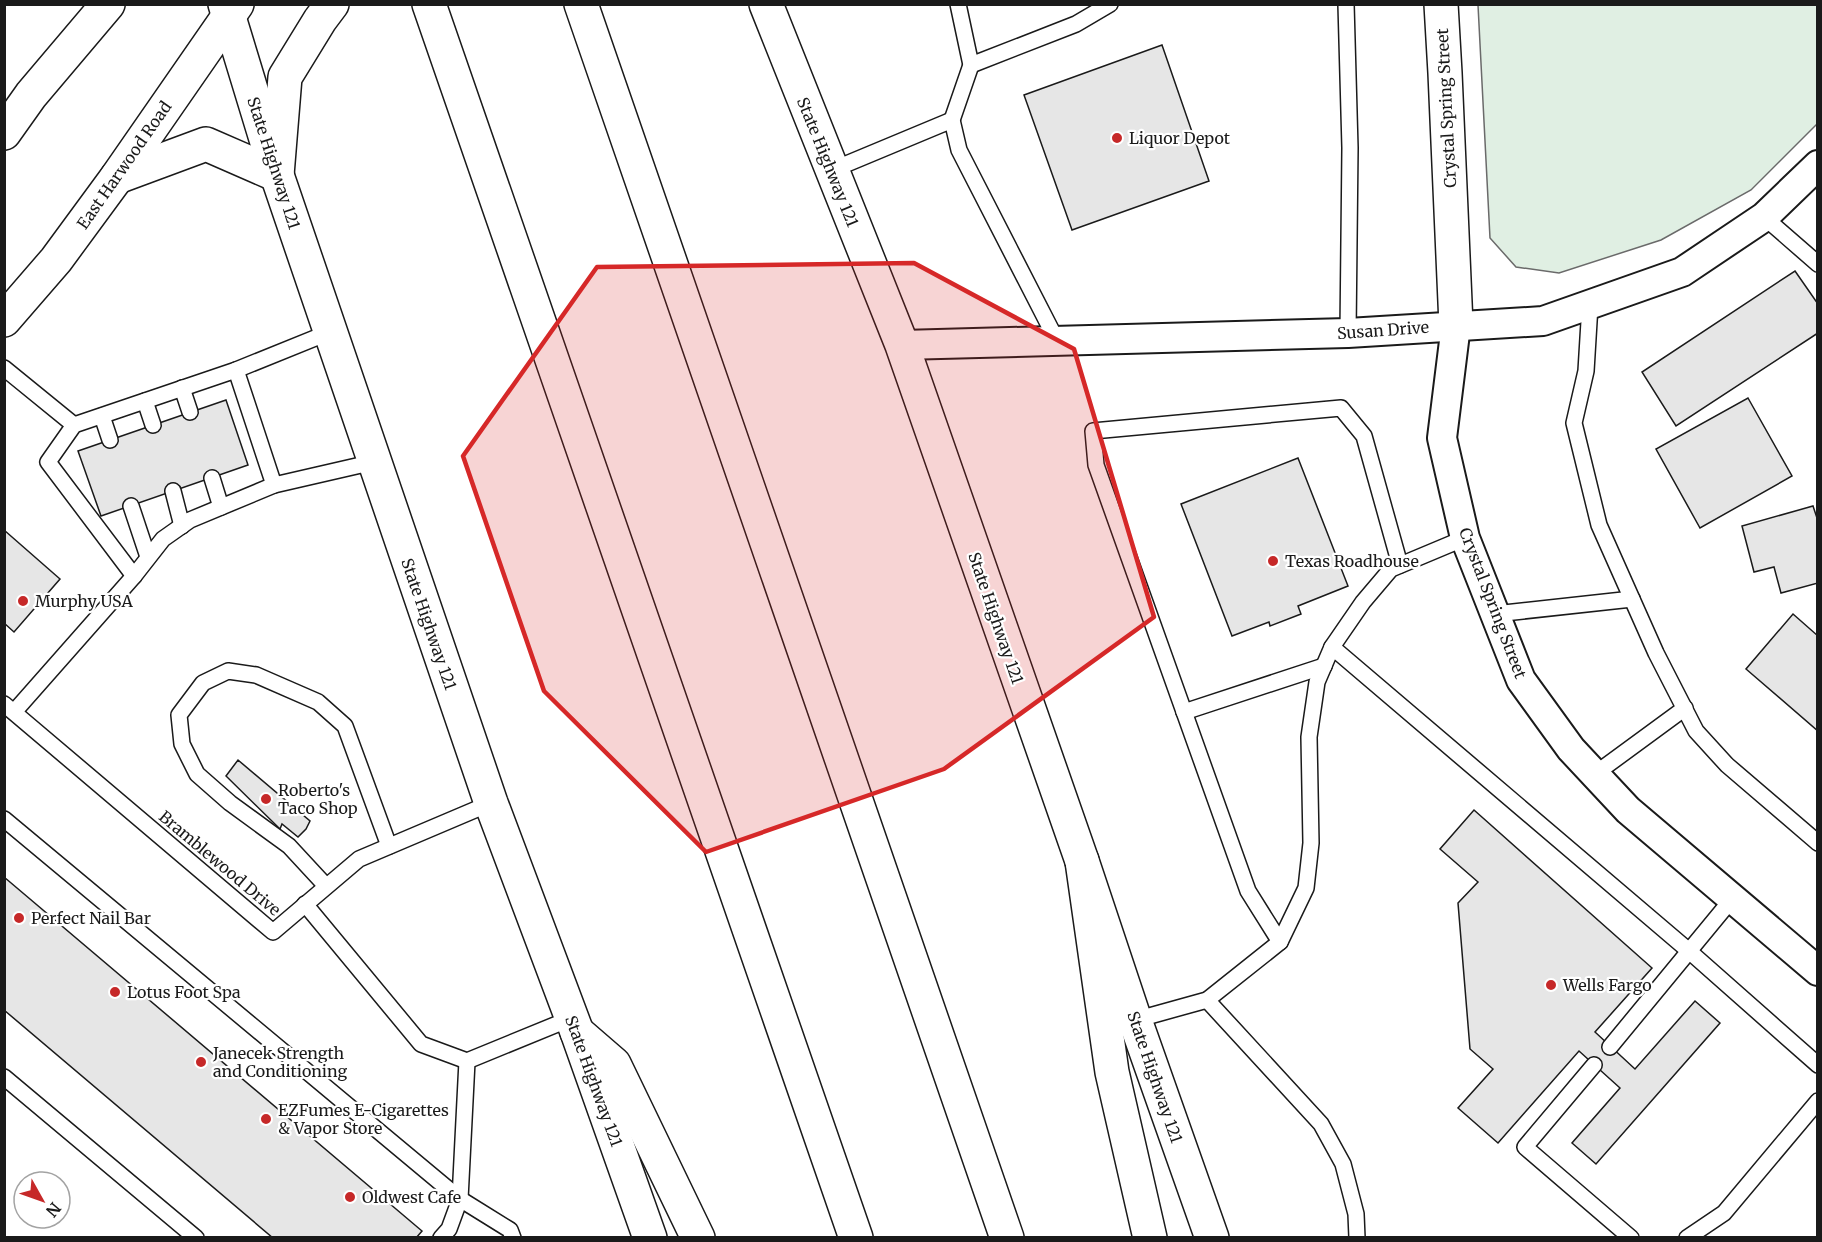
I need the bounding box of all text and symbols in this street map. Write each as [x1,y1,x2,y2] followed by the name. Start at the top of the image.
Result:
[1432,27,1460,188] street label: Crystal Spring Street
[243,94,305,232] street label: State Highway 121
[793,94,863,230] street label: State Highway 121
[72,97,176,233] street label: East Harwood Road
[1129,128,1231,148] place label: Liquor Depot
[1110,131,1124,145] marker: Liquor Depot
[1336,317,1430,343] street label: Susan Drive
[1455,525,1531,682] street label: Crystal Spring Street
[964,550,1028,686] street label: State Highway 121
[1285,551,1419,571] place label: Texas Roadhouse
[1266,554,1280,568] marker: Texas Roadhouse
[397,556,461,692] street label: State Highway 121
[35,591,134,611] place label: Murphy USA
[16,594,30,608] marker: Murphy USA
[278,780,358,818] place label: Roberto's Taco Shop
[259,792,273,806] marker: Roberto's Taco Shop
[155,806,285,920] street label: Bramblewood Drive
[31,908,151,928] place label: Perfect Nail Bar
[12,911,26,925] marker: Perfect Nail Bar
[1562,975,1652,995] place label: Wells Fargo
[1544,978,1558,992] marker: Wells Fargo
[127,982,241,1002] place label: Lotus Foot Spa
[108,985,122,999] marker: Lotus Foot Spa
[1123,1009,1187,1145] street label: State Highway 121
[561,1013,627,1149] street label: State Highway 121
[212,1043,347,1081] place label: Janecek Strength and Conditioning
[194,1055,208,1069] marker: Janecek Strength and Conditioning
[278,1100,449,1138] place label: EZFumes E-Cigarettes & Vapor Store
[259,1112,273,1126] marker: EZFumes E-Cigarettes & Vapor Store
[12,1170,72,1230] north arrow
[362,1187,461,1207] place label: Oldwest Cafe
[343,1190,357,1204] marker: Oldwest Cafe
[42,1198,65,1221] text: N

